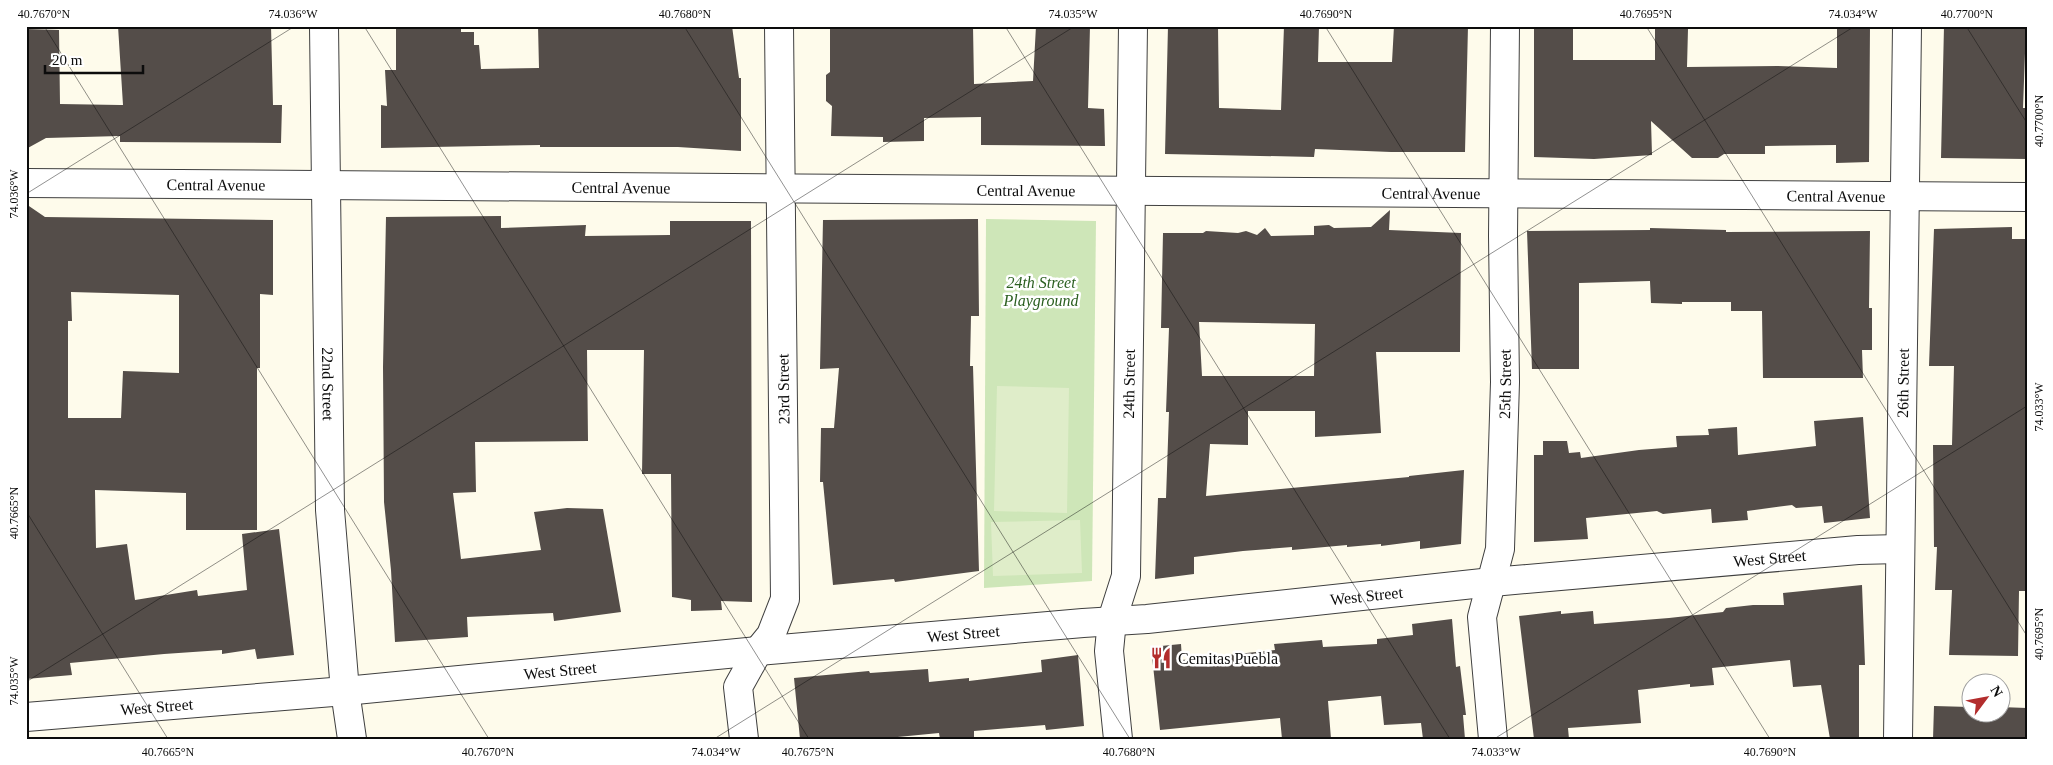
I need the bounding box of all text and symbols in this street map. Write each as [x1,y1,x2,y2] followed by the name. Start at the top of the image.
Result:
[18,7,71,21] text: 40.7670°N
[268,7,318,21] text: 74.036°W
[659,7,712,21] text: 40.7680°N
[1048,7,1098,21] text: 74.035°W
[1300,7,1353,21] text: 40.7690°N
[1620,7,1673,21] text: 40.7695°N
[1828,7,1878,21] text: 74.034°W
[1941,7,1994,21] text: 40.7700°N
[45,42,142,74] scale bar
[52,52,83,68] text: 20 m
[2032,94,2046,147] text: 40.7700°N
[7,169,21,219] text: 74.036°W
[167,176,265,194] street label: Central Avenue
[572,179,670,197] street label: Central Avenue
[976,182,1075,199] street label: Central Avenue
[1381,184,1480,202] street label: Central Avenue
[1786,187,1885,205] street label: Central Avenue
[1003,274,1079,310] park label: 24th Street Playground
[319,347,337,421] street label: 22nd Street
[1894,347,1912,418] street label: 26th Street
[1120,348,1138,419] street label: 24th Street
[1496,348,1514,419] street label: 25th Street
[774,353,793,424] street label: 23rd Street
[2032,382,2046,432] text: 74.033°W
[7,486,21,539] text: 40.7665°N
[1733,547,1807,570] street label: West Street
[1329,584,1404,608] street label: West Street
[2032,607,2046,660] text: 40.7695°N
[926,622,1001,645] street label: West Street
[1148,645,1174,671] restaurant icon: Cemitas Puebla
[1178,650,1278,667] place label: Cemitas Puebla
[7,656,21,706] text: 74.035°W
[523,659,598,683] street label: West Street
[1960,672,2010,722] north arrow
[1988,683,2006,700] text: N
[120,695,194,718] street label: West Street
[142,745,195,759] text: 40.7665°N
[462,745,515,759] text: 40.7670°N
[691,745,741,759] text: 74.034°W
[782,745,835,759] text: 40.7675°N
[1103,745,1156,759] text: 40.7680°N
[1471,745,1521,759] text: 74.033°W
[1744,745,1797,759] text: 40.7690°N

